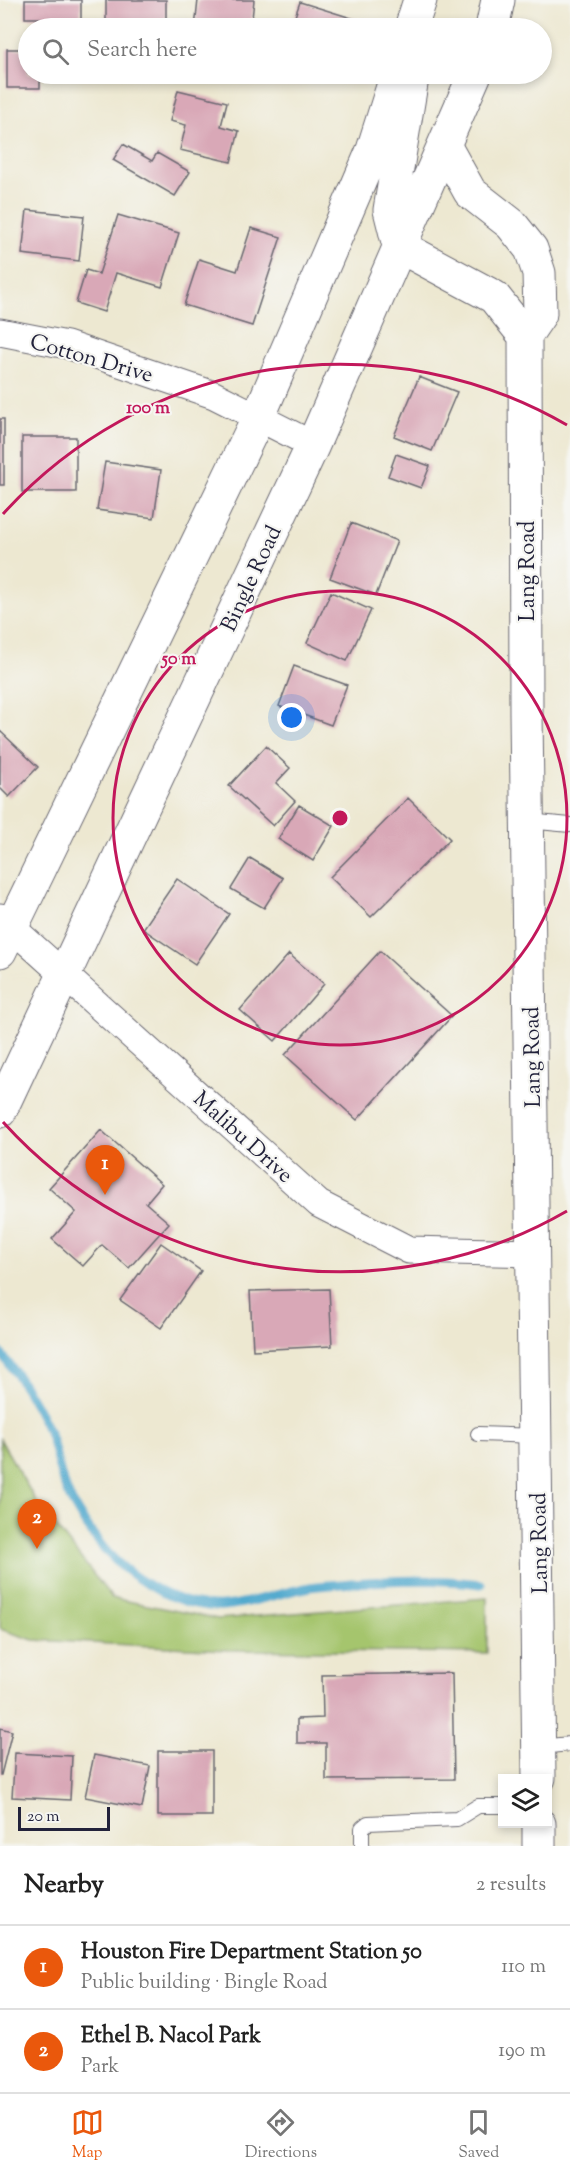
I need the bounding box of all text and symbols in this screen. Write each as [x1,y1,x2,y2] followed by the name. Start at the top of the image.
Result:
[18,18,552,84] search box
[39,35,72,68] icon: search
[87,35,197,67] text: Search here
[26,327,157,393] street label: Cotton Drive
[126,396,170,422] text: 100 m
[513,520,545,622] street label: Lang Road
[214,521,291,638] street label: Bingle Road
[160,647,196,673] text: 50 m
[277,703,306,732] your location
[330,808,350,828] centre of rings
[517,1006,551,1108] street label: Lang Road
[185,1085,299,1192] street label: Malibu Drive
[86,1146,124,1195] pin: 1
[524,1492,558,1594] street label: Lang Road
[18,1500,57,1549] pin: 2
[498,1774,552,1828] map controls
[498,1774,552,1828] button: layers
[18,1804,110,1832] scale bar
[27,1806,60,1829] text: 20 m
[24,1867,104,1904] text: Nearby
[476,1871,546,1900] text: 2 results
[81,1937,422,1969] text: Houston Fire Department Station 50
[40,1953,47,1982] text: 1
[501,1953,546,1982] text: 110 m
[81,1969,328,1998] text: Public building · Bingle Road
[81,2021,261,2053] text: Ethel B. Nacol Park
[39,2037,48,2066] text: 2
[498,2037,546,2066] text: 190 m
[81,2053,119,2082] text: Park
[71,2106,104,2165] tab: Map
[245,2106,317,2165] tab: Directions
[458,2106,499,2165] tab: Saved

